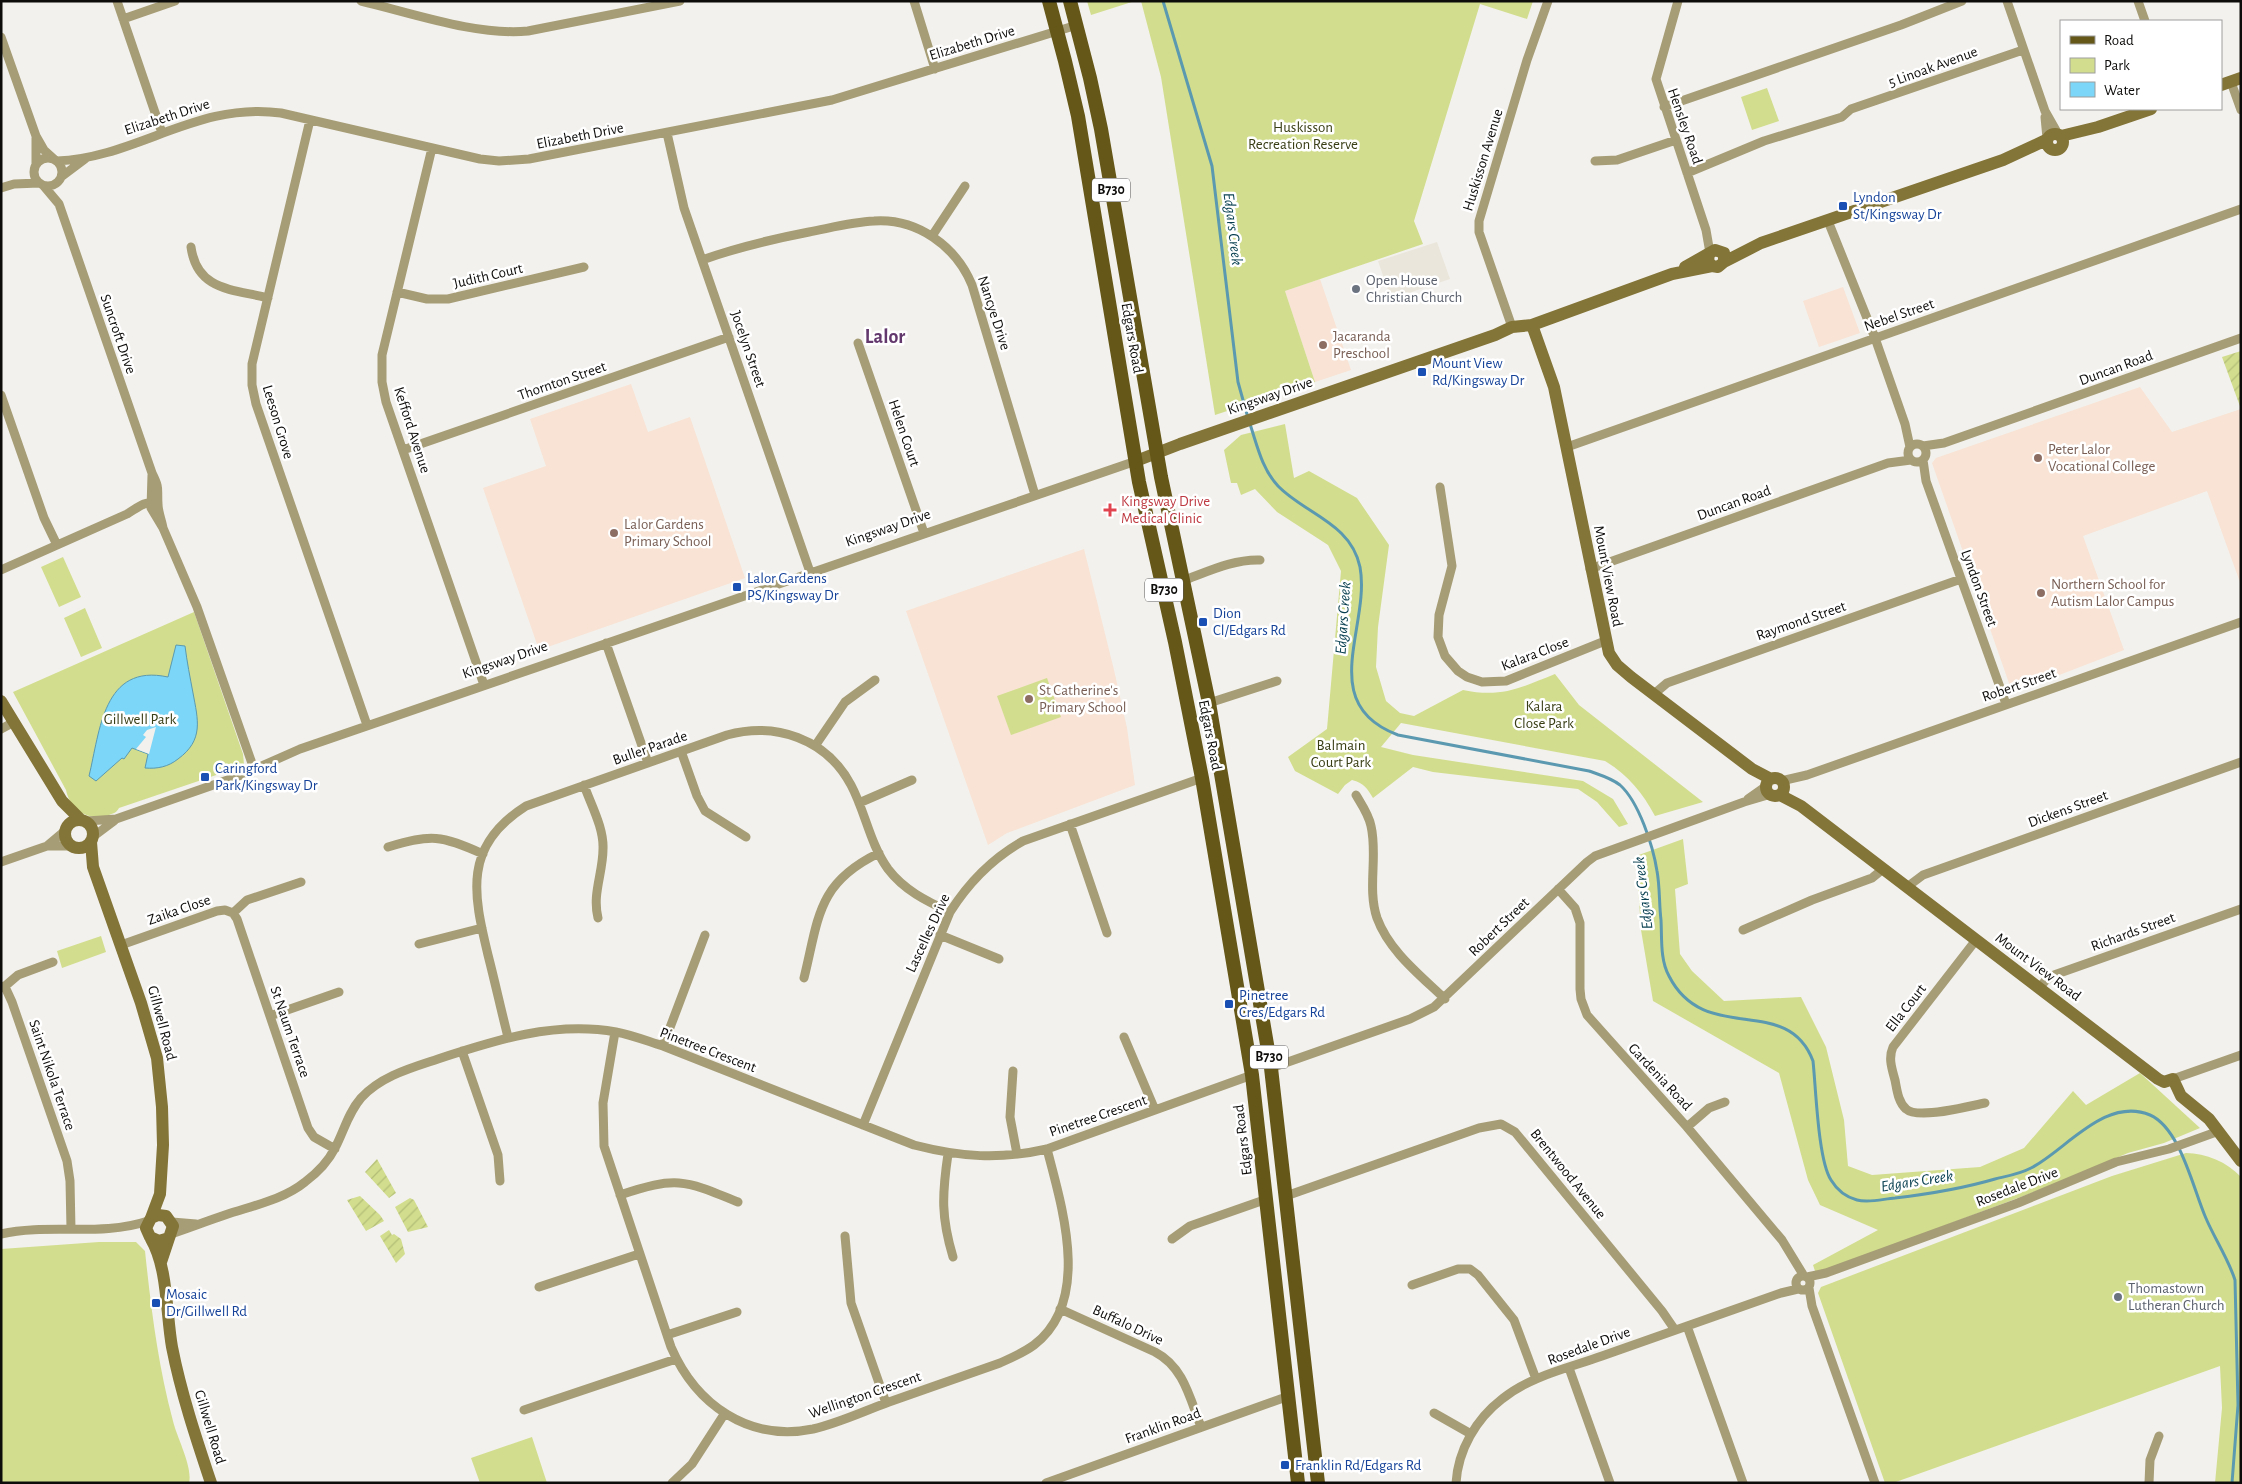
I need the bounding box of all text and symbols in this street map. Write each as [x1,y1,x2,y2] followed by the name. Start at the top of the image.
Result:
[2060,20,2222,110] legend
[927,23,1017,63] street label: Elizabeth Drive
[2104,33,2134,48] text: Road
[1886,44,1980,90] street label: 5 Linoak Avenue
[2104,58,2130,73] text: Park
[2104,83,2140,98] text: Water
[1665,86,1705,166] street label: Hensley Road
[123,96,212,138] street label: Elizabeth Drive
[1460,107,1506,213] street label: Huskisson Avenue
[535,120,625,152] street label: Elizabeth Drive
[1248,120,1358,152] park label: Huskisson Recreation Reserve
[1092,178,1130,202] road number: B730
[1853,190,1942,222] place label: Lyndon St/Kingsway Dr
[1221,192,1245,266] water label: Edgars Creek
[1837,200,1849,212] marker: Lyndon St/Kingsway Dr
[452,261,524,291] street label: Judith Court
[1366,273,1462,305] place label: Open House Christian Church
[975,274,1013,352] street label: Nancye Drive
[1350,283,1362,295] marker: Open House Christian Church
[97,292,139,376] street label: Suncroft Drive
[1862,296,1936,334] street label: Nebel Street
[1118,302,1146,375] street label: Edgars Road
[728,309,768,389] street label: Jocelyn Street
[865,327,905,347] district label: Lalor
[1333,329,1391,361] place label: Jacaranda Preschool
[1317,339,1329,351] marker: Jacaranda Preschool
[2077,348,2155,388] street label: Duncan Road
[1432,356,1524,388] place label: Mount View Rd/Kingsway Dr
[516,359,608,403] street label: Thornton Street
[1416,366,1428,378] marker: Mount View Rd/Kingsway Dr
[1225,374,1315,418] street label: Kingsway Drive
[260,383,296,461] street label: Leeson Grove
[391,385,433,475] street label: Kefford Avenue
[886,398,923,469] street label: Helen Court
[2048,442,2156,474] place label: Peter Lalor Vocational College
[2032,452,2044,464] marker: Peter Lalor Vocational College
[1695,483,1773,523] street label: Duncan Road
[1121,494,1210,526] place label: Kingsway Drive Medical Clinic
[1103,503,1117,517] marker: Kingsway Drive Medical Clinic
[843,506,933,550] street label: Kingsway Drive
[624,517,712,549] place label: Lalor Gardens Primary School
[1591,524,1625,628] street label: Mount View Road
[608,527,620,539] marker: Lalor Gardens Primary School
[1958,548,2000,629] street label: Lyndon Street
[747,571,839,603] place label: Lalor Gardens PS/Kingsway Dr
[2051,577,2174,609] place label: Northern School for Autism Lalor Campus
[1145,578,1183,602] road number: B730
[731,581,743,593] marker: Lalor Gardens PS/Kingsway Dr
[1332,581,1354,655] water label: Edgars Creek
[2035,587,2047,599] marker: Northern School for Autism Lalor Campus
[1754,599,1848,643] street label: Raymond Street
[1213,606,1286,638] place label: Dion Cl/Edgars Rd
[1197,616,1209,628] marker: Dion Cl/Edgars Rd
[1499,634,1571,674] street label: Kalara Close
[460,638,550,682] street label: Kingsway Drive
[1980,665,2058,705] street label: Robert Street
[1039,683,1127,715] place label: St Catherine's Primary School
[1023,693,1035,705] marker: St Catherine's Primary School
[1196,699,1224,772] street label: Edgars Road
[1514,699,1574,731] park label: Kalara Close Park
[104,712,176,727] park label: Gillwell Park
[611,728,689,768] street label: Buller Parade
[1311,738,1371,770] park label: Balmain Court Park
[215,761,318,793] place label: Caringford Park/Kingsway Dr
[199,771,211,783] marker: Caringford Park/Kingsway Dr
[2026,788,2110,830] street label: Dickens Street
[1631,856,1655,930] water label: Edgars Creek
[903,891,953,975] street label: Lascelles Drive
[145,892,213,928] street label: Zaika Close
[1466,895,1532,959] street label: Robert Street
[2089,910,2177,954] street label: Richards Street
[1992,930,2084,1004] street label: Mount View Road
[1883,981,1929,1035] street label: Ella Court
[145,984,179,1062] street label: Gillwell Road
[267,984,313,1080] street label: St Naum Terrace
[1239,988,1325,1020] place label: Pinetree Cres/Edgars Rd
[1223,998,1235,1010] marker: Pinetree Cres/Edgars Rd
[26,1018,78,1132] street label: Saint Nikola Terrace
[658,1025,759,1075] street label: Pinetree Crescent
[1625,1041,1695,1114] street label: Gardenia Road
[1250,1046,1288,1068] road number: B730
[1047,1092,1149,1140] street label: Pinetree Crescent
[1231,1104,1255,1176] street label: Edgars Road
[1527,1126,1609,1222] street label: Brentwood Avenue
[1974,1164,2060,1210] street label: Rosedale Drive
[1880,1167,1954,1195] water label: Edgars Creek
[2128,1281,2225,1313] place label: Thomastown Lutheran Church
[166,1287,247,1319] place label: Mosaic Dr/Gillwell Rd
[2112,1291,2124,1303] marker: Thomastown Lutheran Church
[150,1297,162,1309] marker: Mosaic Dr/Gillwell Rd
[1090,1302,1166,1348] street label: Buffalo Drive
[1546,1324,1632,1368] street label: Rosedale Drive
[807,1369,923,1421] street label: Wellington Crescent
[192,1388,228,1466] street label: Gillwell Road
[1123,1405,1203,1447] street label: Franklin Road
[1295,1458,1422,1473] place label: Franklin Rd/Edgars Rd
[1279,1459,1291,1471] marker: Franklin Rd/Edgars Rd

